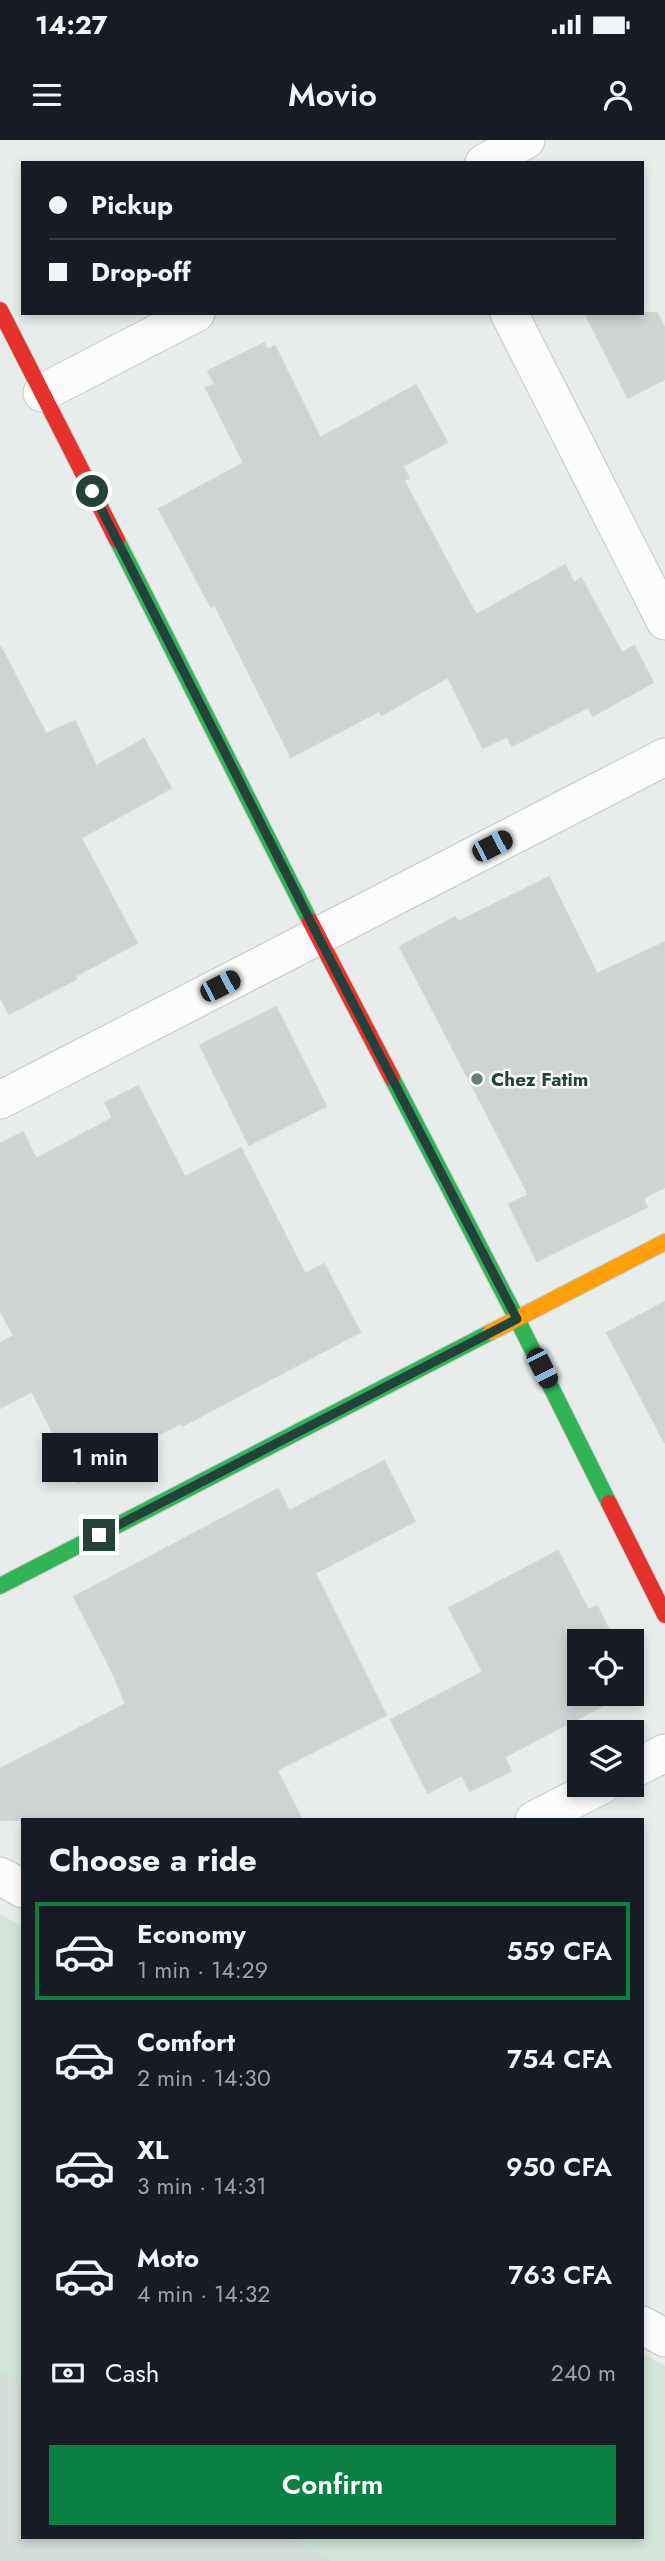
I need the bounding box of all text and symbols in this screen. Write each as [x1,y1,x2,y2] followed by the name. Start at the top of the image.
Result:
[35,6,108,44] text: 14:27
[288,72,377,118] text: Movio
[28,76,66,114] icon: menu
[599,76,637,114] icon: person
[91,186,173,224] text: Pickup
[91,253,191,291] text: Drop-off
[76,475,108,507] route start
[469,827,516,865] car
[197,967,244,1005] car
[491,1066,588,1093] place label: Chez Fatim
[469,1071,485,1087] marker: Chez Fatim
[524,1345,561,1391] car
[41,1434,157,1482] callout: 1 min
[72,1440,128,1474] text: 1 min
[83,1519,115,1551] route end
[567,1629,644,1797] map controls
[567,1629,644,1706] button: locate
[567,1720,644,1797] button: layers
[49,1837,257,1883] text: Choose a ride
[137,1915,246,1953] text: Economy
[53,1920,116,1983] icon: car
[507,1932,612,1970] text: 559 CFA
[137,1953,268,1987] text: 1 min · 14:29
[137,2023,235,2061] text: Comfort
[53,2028,116,2091] icon: car
[507,2040,612,2078] text: 754 CFA
[137,2061,271,2095] text: 2 min · 14:30
[137,2131,169,2169] text: XL
[53,2136,116,2199] icon: car
[506,2148,612,2186] text: 950 CFA
[137,2169,267,2203] text: 3 min · 14:31
[137,2239,199,2277] text: Moto
[53,2244,116,2307] icon: car
[508,2256,612,2294] text: 763 CFA
[137,2277,270,2311] text: 4 min · 14:32
[49,2354,87,2392] icon: cash
[105,2354,159,2392] text: Cash
[551,2356,616,2390] text: 240 m
[49,2445,616,2525] button: Confirm

